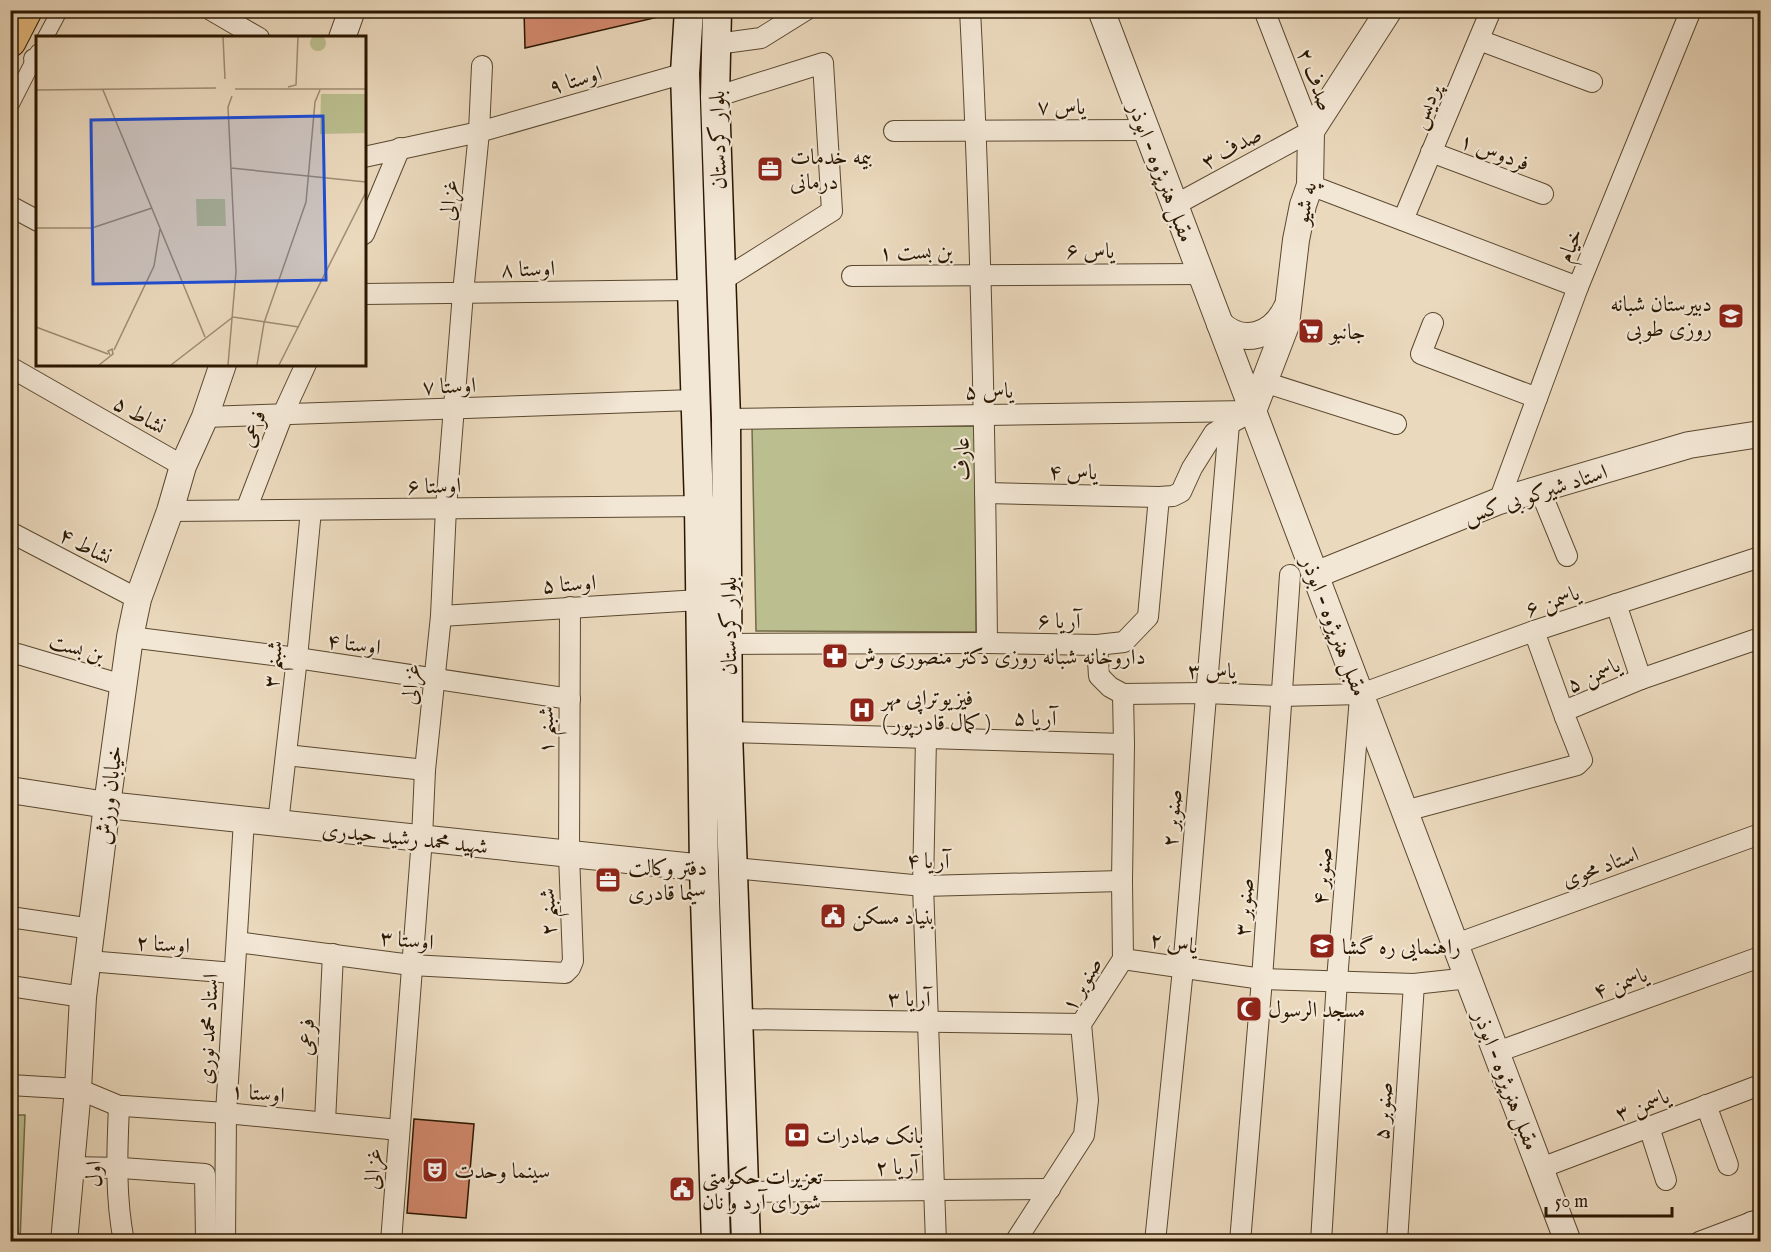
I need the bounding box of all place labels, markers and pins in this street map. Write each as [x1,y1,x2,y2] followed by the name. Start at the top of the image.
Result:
[790,144,873,197] place label: بیمه خدمات درمانی
[755,154,785,184] office icon: بیمه خدمات درمانی
[1610,291,1712,345] place label: دبیرستان شبانه روزی طوبی
[1716,301,1746,331] school or university icon: دبیرستان شبانه روزی طوبی
[1296,316,1326,346] supermarket icon: جانبو
[1328,319,1366,347] place label: جانبو
[820,641,850,671] pharmacy icon: داروخانه شبانه روزی دکتر منصوری وش
[854,644,1146,672] place label: داروخانه شبانه روزی دکتر منصوری وش
[880,685,991,739] place label: فیزیوتراپی مهر ( کمال قادرپور )
[847,695,877,725] hospital icon: فیزیوتراپی مهر ( کمال قادرپور )
[628,855,707,908] place label: دفتر وکالت سیما قادری
[593,865,623,895] office icon: دفتر وکالت سیما قادری
[818,901,848,931] public building icon: بنیاد مسکن
[852,904,935,932] place label: بنیاد مسکن
[1307,931,1337,961] school or university icon: راهنمایی ره گشا
[1342,934,1461,962] place label: راهنمایی ره گشا
[1234,994,1264,1024] mosque icon: مسجد الرسول
[1268,997,1365,1025] place label: مسجد الرسول
[782,1120,812,1150] bank icon: بانک صادرات
[816,1123,923,1151] place label: بانک صادرات
[420,1155,450,1185] theatre icon: سینما وحدت
[454,1158,550,1186] place label: سینما وحدت
[702,1164,823,1217] place label: تعزیرات حکومتی شورای آرد و نان
[667,1174,697,1204] public building icon: تعزیرات حکومتی شورای آرد و نان

